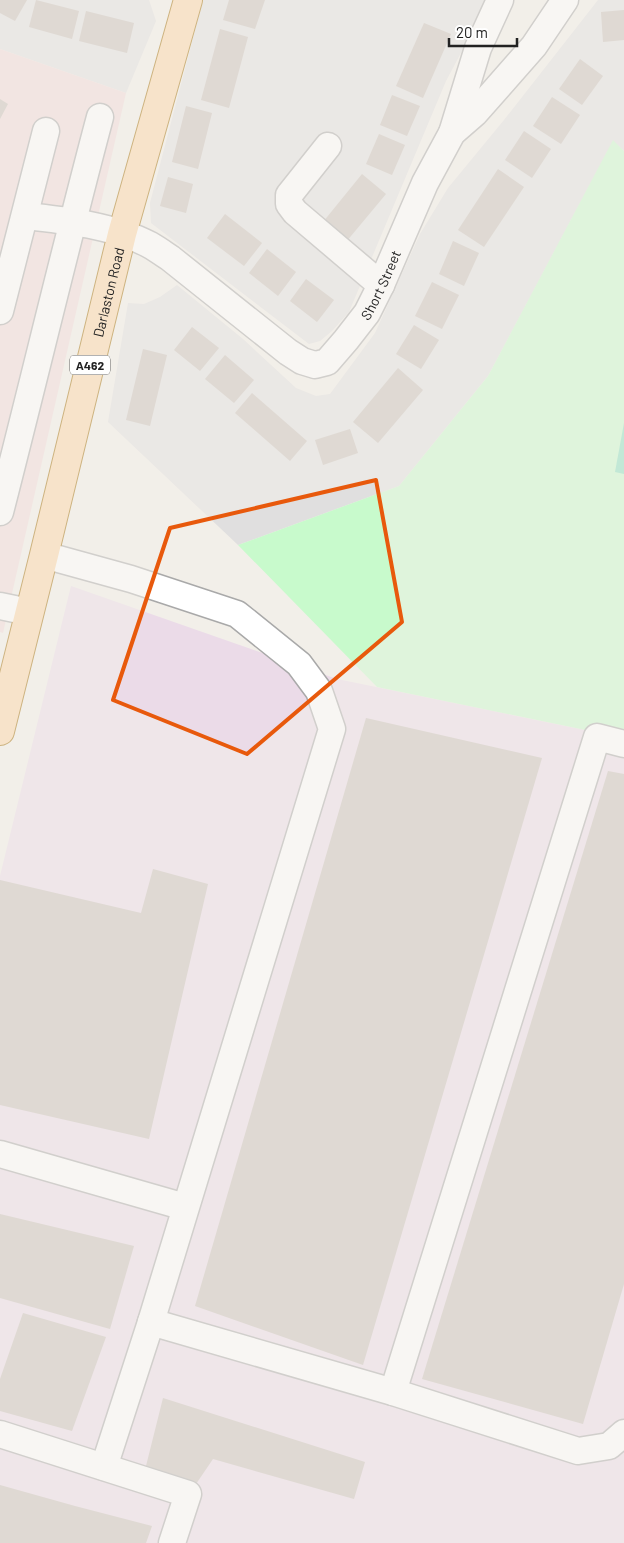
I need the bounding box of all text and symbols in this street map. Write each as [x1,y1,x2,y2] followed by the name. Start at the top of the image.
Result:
[449,15,516,47] scale bar
[456,23,488,41] text: 20 m
[89,245,127,339] street label: Darlaston Road
[357,247,404,323] street label: Short Street
[70,356,110,374] road number: A462

